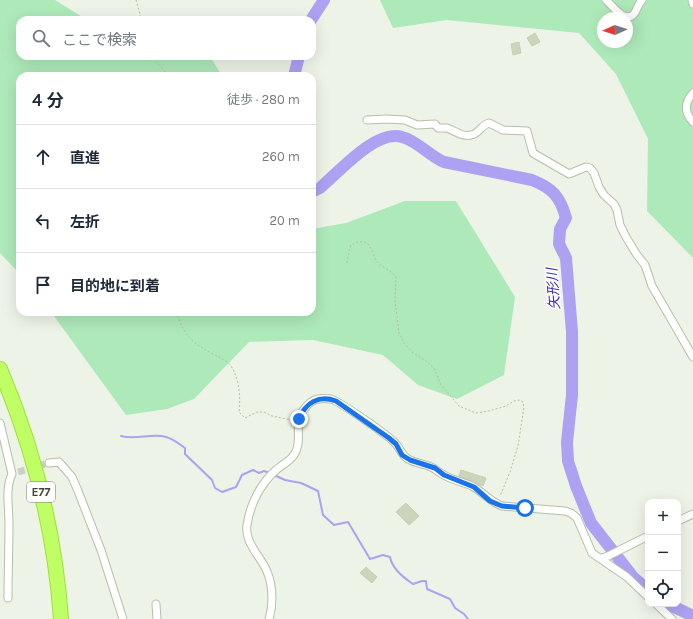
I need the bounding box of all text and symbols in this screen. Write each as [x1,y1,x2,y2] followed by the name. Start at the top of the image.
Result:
[597,12,633,48] north arrow
[16,16,316,60] search box
[30,27,52,49] icon: search
[62,31,137,49] text: ここで検索
[32,90,63,110] text: 4 分
[227,92,300,107] text: 徒歩 · 280 m
[32,146,54,168] icon: ahead
[70,149,100,167] text: 直進
[262,149,300,164] text: 260 m
[32,210,54,232] icon: left
[70,213,100,231] text: 左折
[270,213,300,228] text: 20 m
[543,265,563,311] water label: 矢形川
[32,274,54,296] icon: arrive
[70,277,160,295] text: 目的地に到着
[290,410,308,428] route end
[27,482,55,502] road number: E77
[516,499,534,517] route start
[645,499,681,607] map controls
[645,499,681,535] button: +
[645,535,681,571] button: −
[645,571,681,607] button: locate

